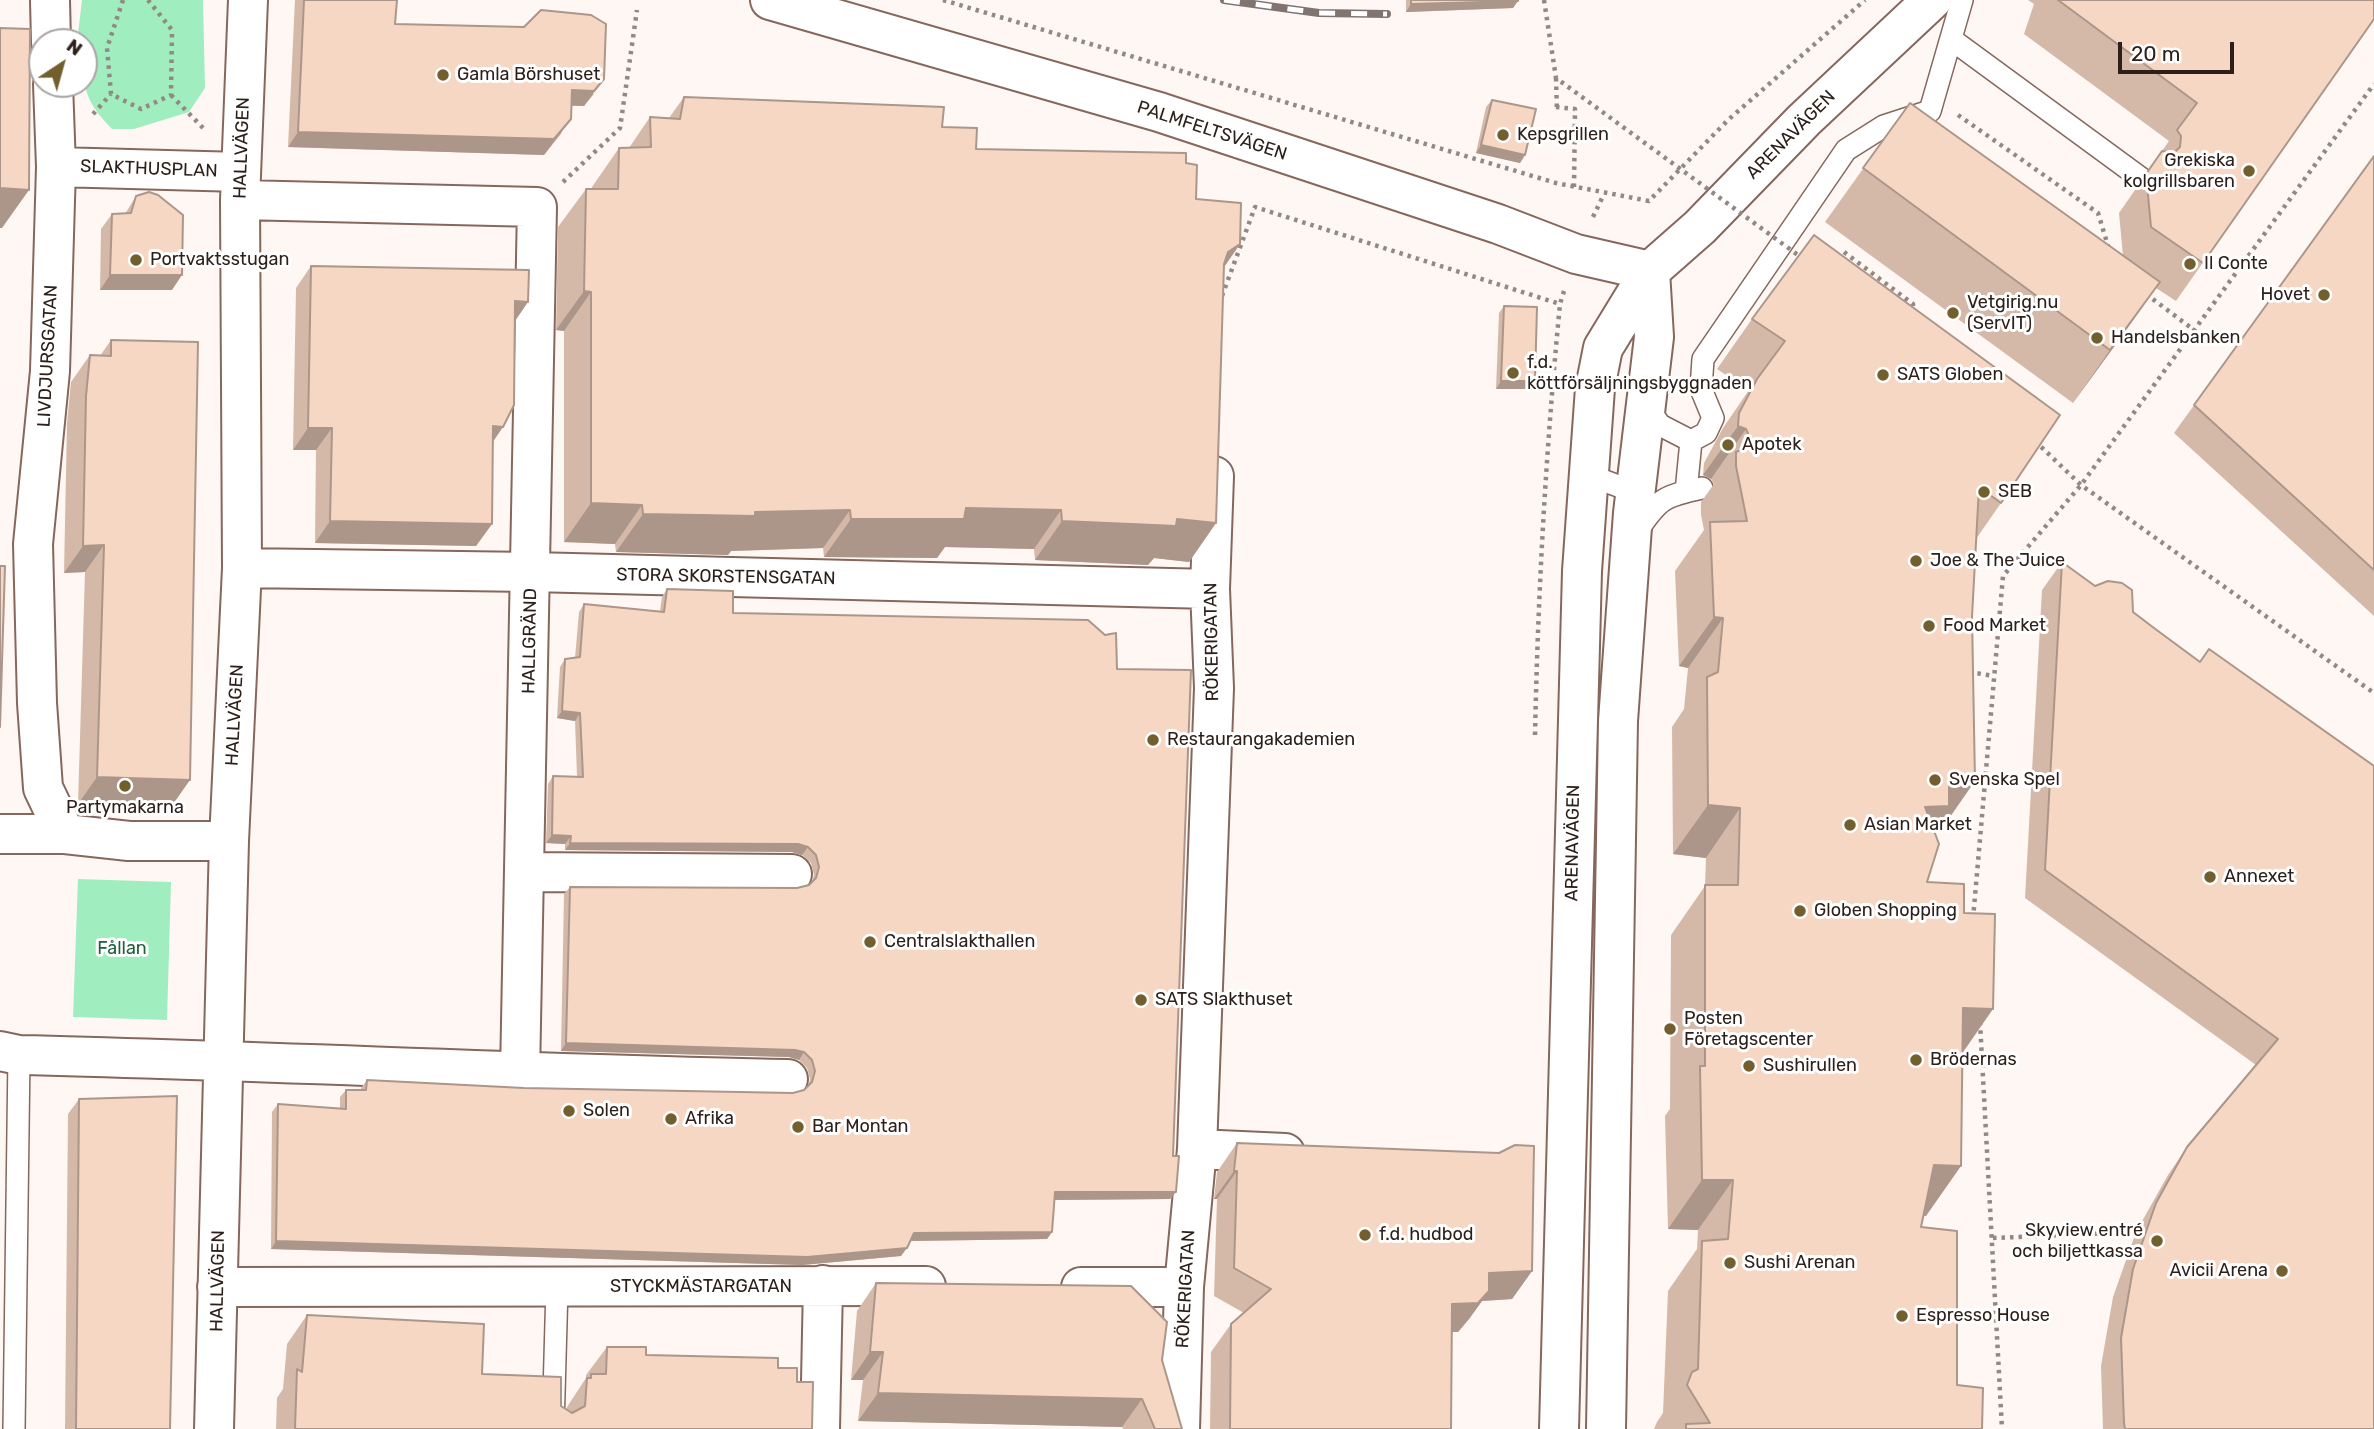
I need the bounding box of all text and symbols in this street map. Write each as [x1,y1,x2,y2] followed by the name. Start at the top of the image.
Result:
[28,28,98,98] north arrow
[2122,28,2238,72] scale bar
[62,34,87,61] text: N
[2131,41,2180,66] text: 20 m
[457,64,600,86] place label: Gamla Börshuset
[435,67,451,83] marker: Gamla Börshuset
[1742,86,1840,184] street label: ARENAVÄGEN
[229,97,255,199] street label: HALLVÄGEN
[1134,97,1290,165] street label: PALMFELTSVÄGEN
[1517,124,1609,146] place label: Kepsgrillen
[1495,127,1511,143] marker: Kepsgrillen
[2123,150,2235,192] place label: Grekiska kolgrillsbaren
[80,156,218,182] street label: SLAKTHUSPLAN
[2241,163,2257,179] marker: Grekiska kolgrillsbaren
[150,249,289,271] place label: Portvaktsstugan
[128,252,144,268] marker: Portvaktsstugan
[2204,253,2268,275] place label: Il Conte
[2182,256,2198,272] marker: Il Conte
[33,284,63,428] street label: LIVDJURSGATAN
[2260,284,2310,306] place label: Hovet
[2316,287,2332,303] marker: Hovet
[1967,292,2058,334] place label: Vetgirig.nu (ServIT)
[1945,305,1961,321] marker: Vetgirig.nu (ServIT)
[2111,327,2240,349] place label: Handelsbanken
[2089,330,2105,346] marker: Handelsbanken
[1527,352,1752,394] place label: f.d. köttförsäljningsbyggnaden
[1897,364,2003,386] place label: SATS Globen
[1505,365,1521,381] marker: f.d. köttförsäljningsbyggnaden
[1875,367,1891,383] marker: SATS Globen
[1742,434,1801,456] place label: Apotek
[1720,437,1736,453] marker: Apotek
[1998,481,2032,503] place label: SEB
[1976,484,1992,500] marker: SEB
[1930,550,2065,572] place label: Joe & The Juice
[1908,553,1924,569] marker: Joe & The Juice
[616,564,836,590] street label: STORA SKORSTENSGATAN
[1200,582,1224,702] street label: RÖKERIGATAN
[518,588,542,694] street label: HALLGRÄND
[1943,615,2046,637] place label: Food Market
[1921,618,1937,634] marker: Food Market
[222,664,248,766] street label: HALLVÄGEN
[1167,729,1355,751] place label: Restaurangakademien
[1145,732,1161,748] marker: Restaurangakademien
[1949,769,2060,791] place label: Svenska Spel
[1927,772,1943,788] marker: Svenska Spel
[117,778,133,794] marker: Partymakarna
[1561,784,1585,902] street label: ARENAVÄGEN
[66,797,184,819] place label: Partymakarna
[1864,814,1972,836] place label: Asian Market
[1842,817,1858,833] marker: Asian Market
[2224,866,2294,888] place label: Annexet
[2202,869,2218,885] marker: Annexet
[1814,900,1957,922] place label: Globen Shopping
[1792,903,1808,919] marker: Globen Shopping
[884,931,1035,953] place label: Centralslakthallen
[862,934,878,950] marker: Centralslakthallen
[97,938,147,960] park label: Fållan
[1155,989,1293,1011] place label: SATS Slakthuset
[1133,992,1149,1008] marker: SATS Slakthuset
[1684,1008,1813,1050] place label: Posten Företagscenter
[1662,1021,1678,1037] marker: Posten Företagscenter
[1930,1049,2017,1071] place label: Brödernas
[1908,1052,1924,1068] marker: Brödernas
[1763,1055,1857,1077] place label: Sushirullen
[1741,1058,1757,1074] marker: Sushirullen
[583,1100,630,1122] place label: Solen
[561,1103,577,1119] marker: Solen
[685,1108,734,1130] place label: Afrika
[663,1111,679,1127] marker: Afrika
[812,1116,908,1138] place label: Bar Montan
[790,1119,806,1135] marker: Bar Montan
[2012,1220,2143,1262] place label: Skyview entré och biljettkassa
[1379,1224,1474,1246] place label: f.d. hudbod
[1357,1227,1373,1243] marker: f.d. hudbod
[1172,1229,1200,1349] street label: RÖKERIGATAN
[206,1230,230,1332] street label: HALLVÄGEN
[2149,1233,2165,1249] marker: Skyview entré och biljettkassa
[1744,1252,1855,1274] place label: Sushi Arenan
[1722,1255,1738,1271] marker: Sushi Arenan
[2169,1260,2268,1282] place label: Avicii Arena
[2274,1263,2290,1279] marker: Avicii Arena
[610,1276,792,1298] street label: STYCKMÄSTARGATAN
[1916,1305,2050,1327] place label: Espresso House
[1894,1308,1910,1324] marker: Espresso House

